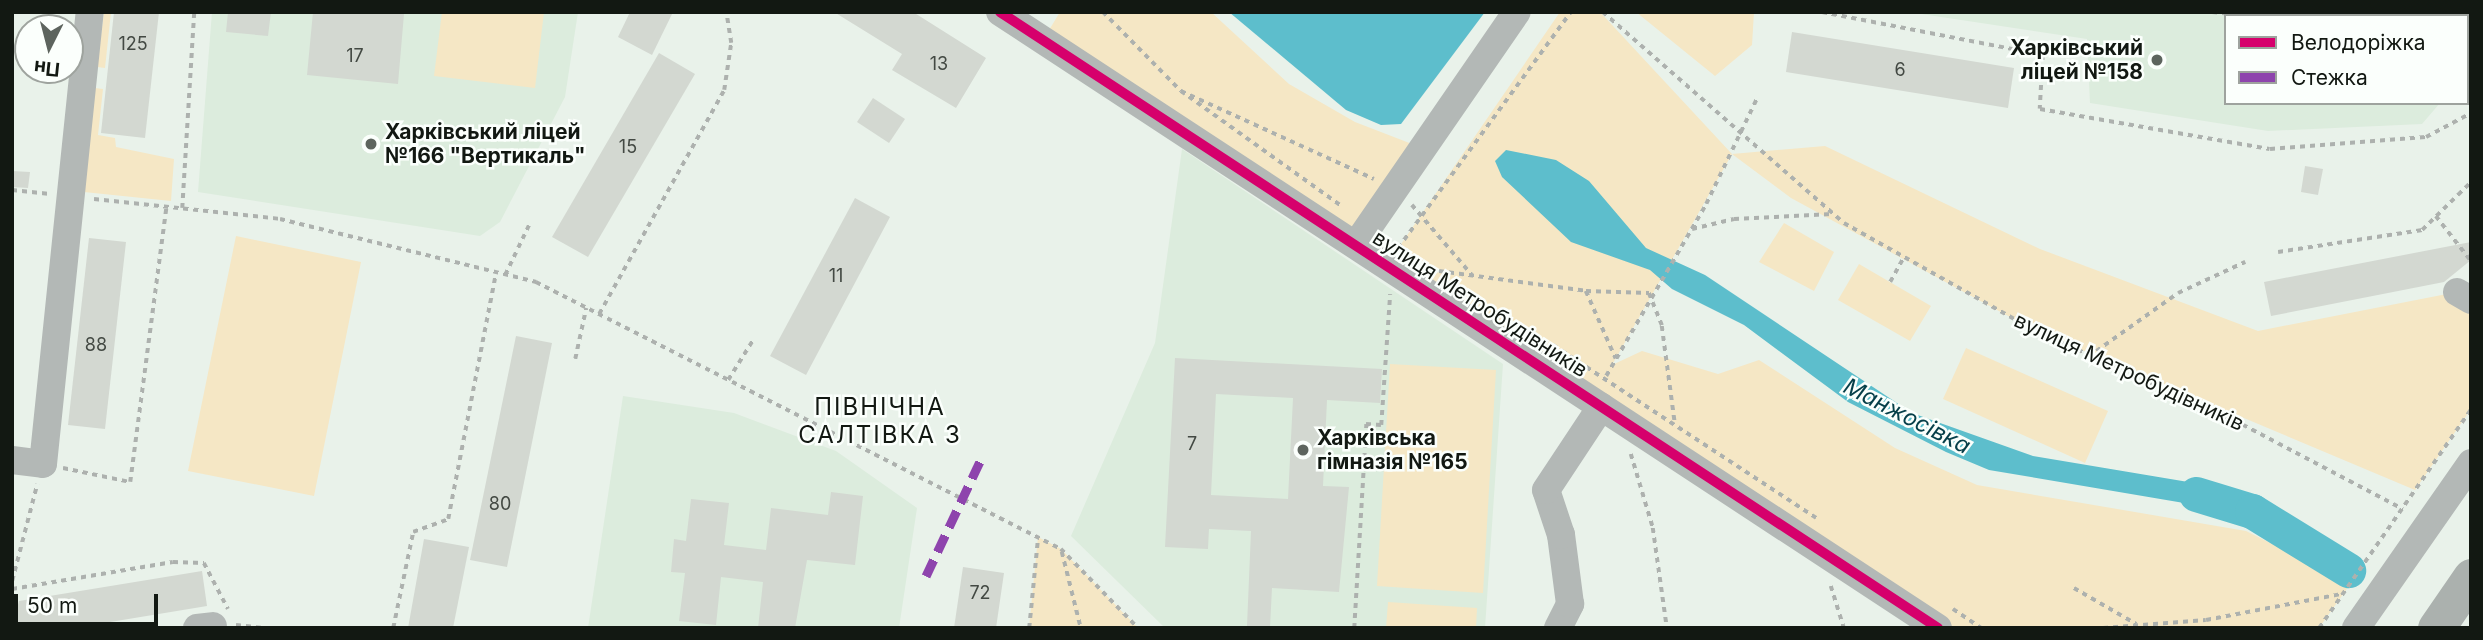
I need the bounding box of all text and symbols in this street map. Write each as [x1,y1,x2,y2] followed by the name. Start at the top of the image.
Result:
[14,14,84,84] north arrow
[2224,14,2469,105] legend
[2291,30,2426,55] text: Велодоріжка
[118,33,148,55] house number: 125
[2010,35,2143,85] place label: Харківський ліцей №158
[346,45,364,67] house number: 17
[2149,52,2165,68] marker: Харківський ліцей №158
[930,53,948,75] house number: 13
[33,56,61,81] text: Пн
[1894,59,1906,81] house number: 6
[2291,65,2368,90] text: Стежка
[385,119,586,169] place label: Харківський ліцей №166 "Вертикаль"
[363,136,379,152] marker: Харківський ліцей №166 "Вертикаль"
[619,136,637,158] house number: 15
[1368,225,1592,383] street label: вулиця Метробудівників
[829,265,843,287] house number: 11
[2010,308,2248,436] street label: вулиця Метробудівників
[85,334,107,356] house number: 88
[1839,372,1975,460] water label: Манжосівка
[800,393,960,449] district label: ПІВНІЧНА САЛТІВКА 3
[1317,425,1468,475] place label: Харківська гімназія №165
[1187,433,1197,455] house number: 7
[1295,442,1311,458] marker: Харківська гімназія №165
[489,493,511,515] house number: 80
[18,580,161,624] scale bar
[969,582,991,604] house number: 72
[27,593,77,618] text: 50 m

